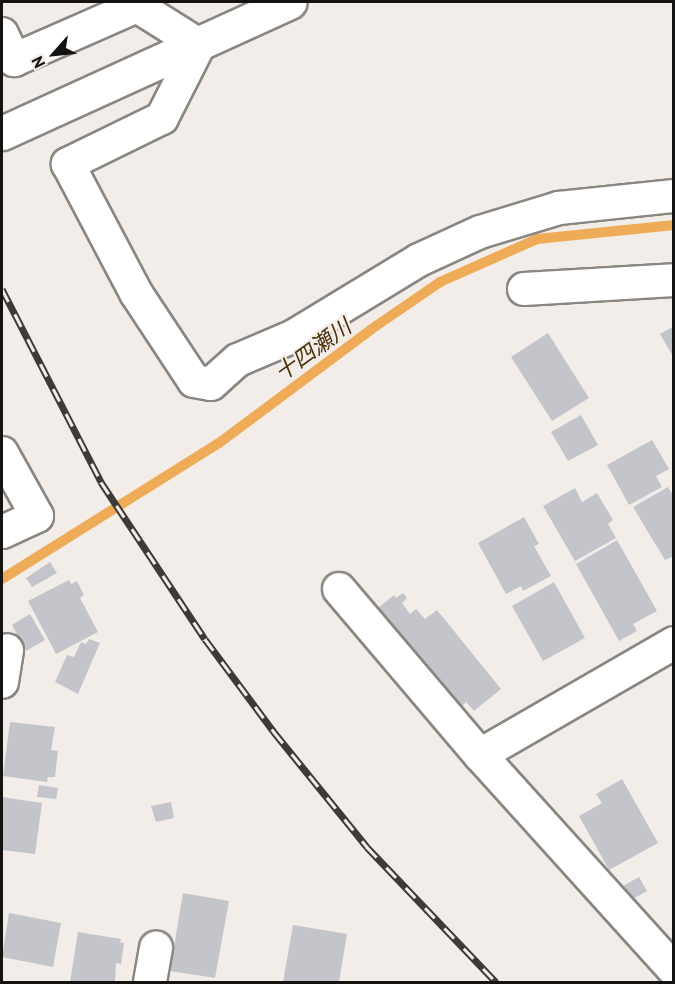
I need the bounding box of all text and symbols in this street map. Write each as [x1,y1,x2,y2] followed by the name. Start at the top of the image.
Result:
[24,24,84,84] north arrow
[27,53,49,71] text: N
[270,313,356,387] water label: 十四瀬川

